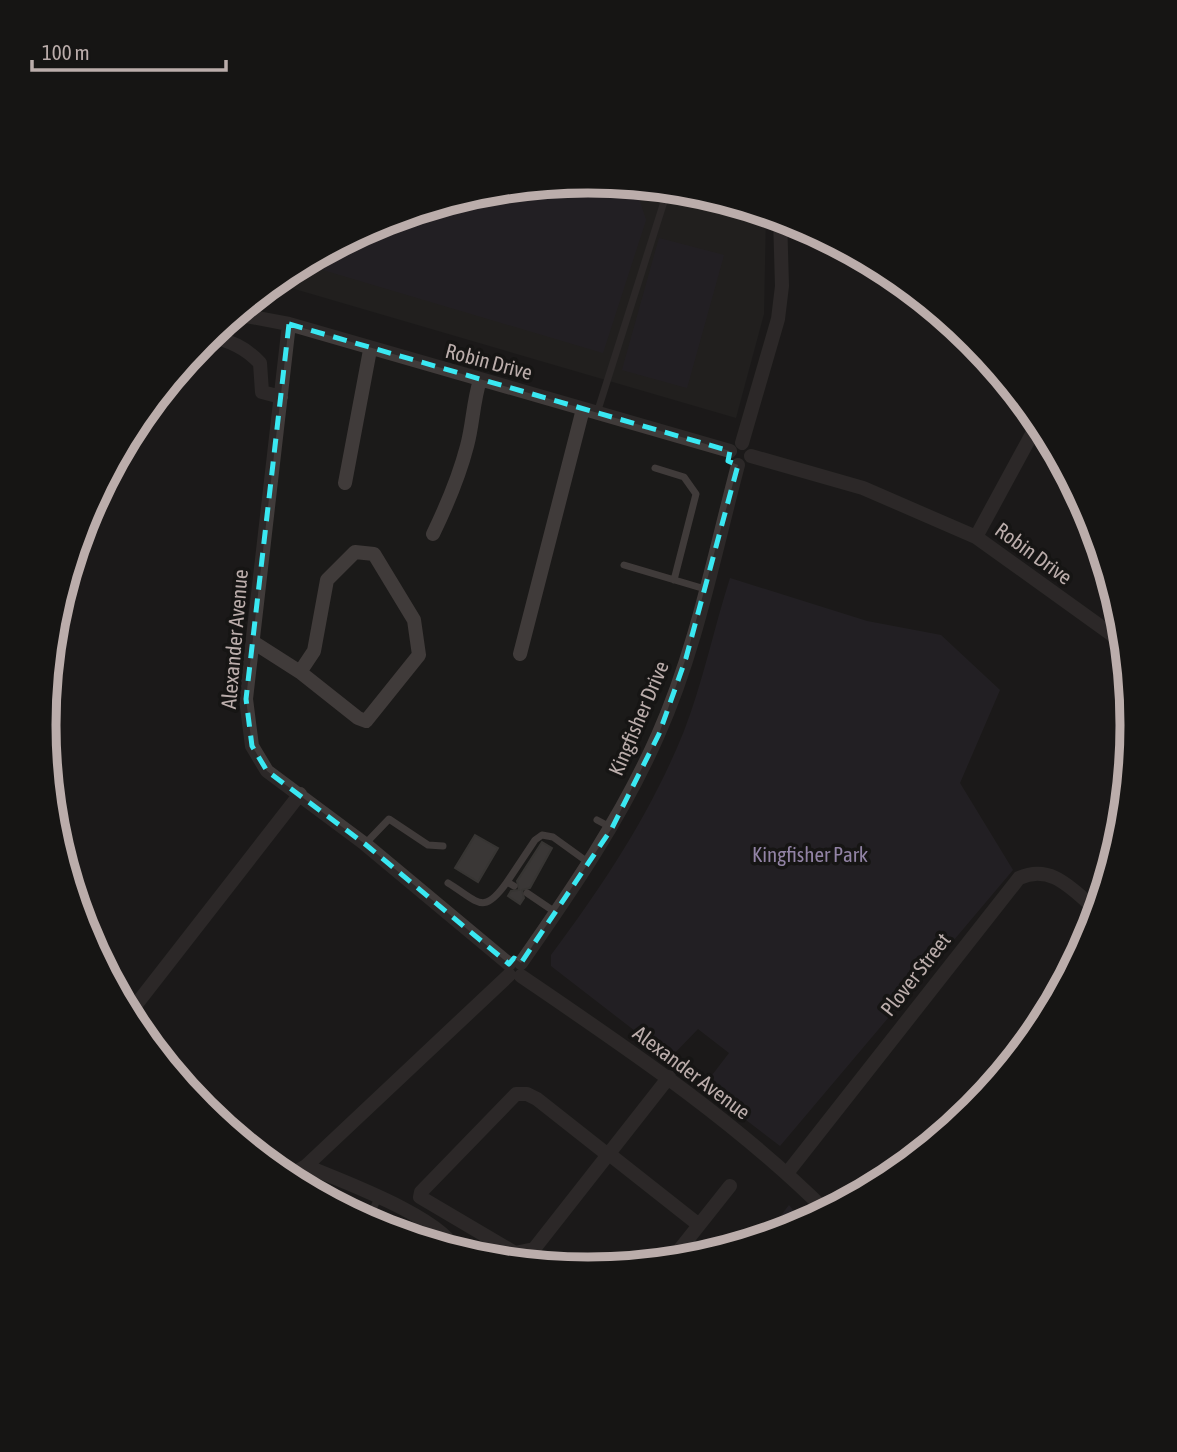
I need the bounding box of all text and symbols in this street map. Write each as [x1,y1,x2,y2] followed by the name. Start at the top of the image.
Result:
[32,28,226,72] scale bar
[42,40,90,64] text: 100 m
[443,338,535,384] street label: Robin Drive
[991,517,1077,589] street label: Robin Drive
[216,568,252,710] street label: Alexander Avenue
[603,657,673,779] street label: Kingfisher Drive
[752,842,868,866] park label: Kingfisher Park
[875,928,955,1020] street label: Plover Street
[629,1020,755,1124] street label: Alexander Avenue

